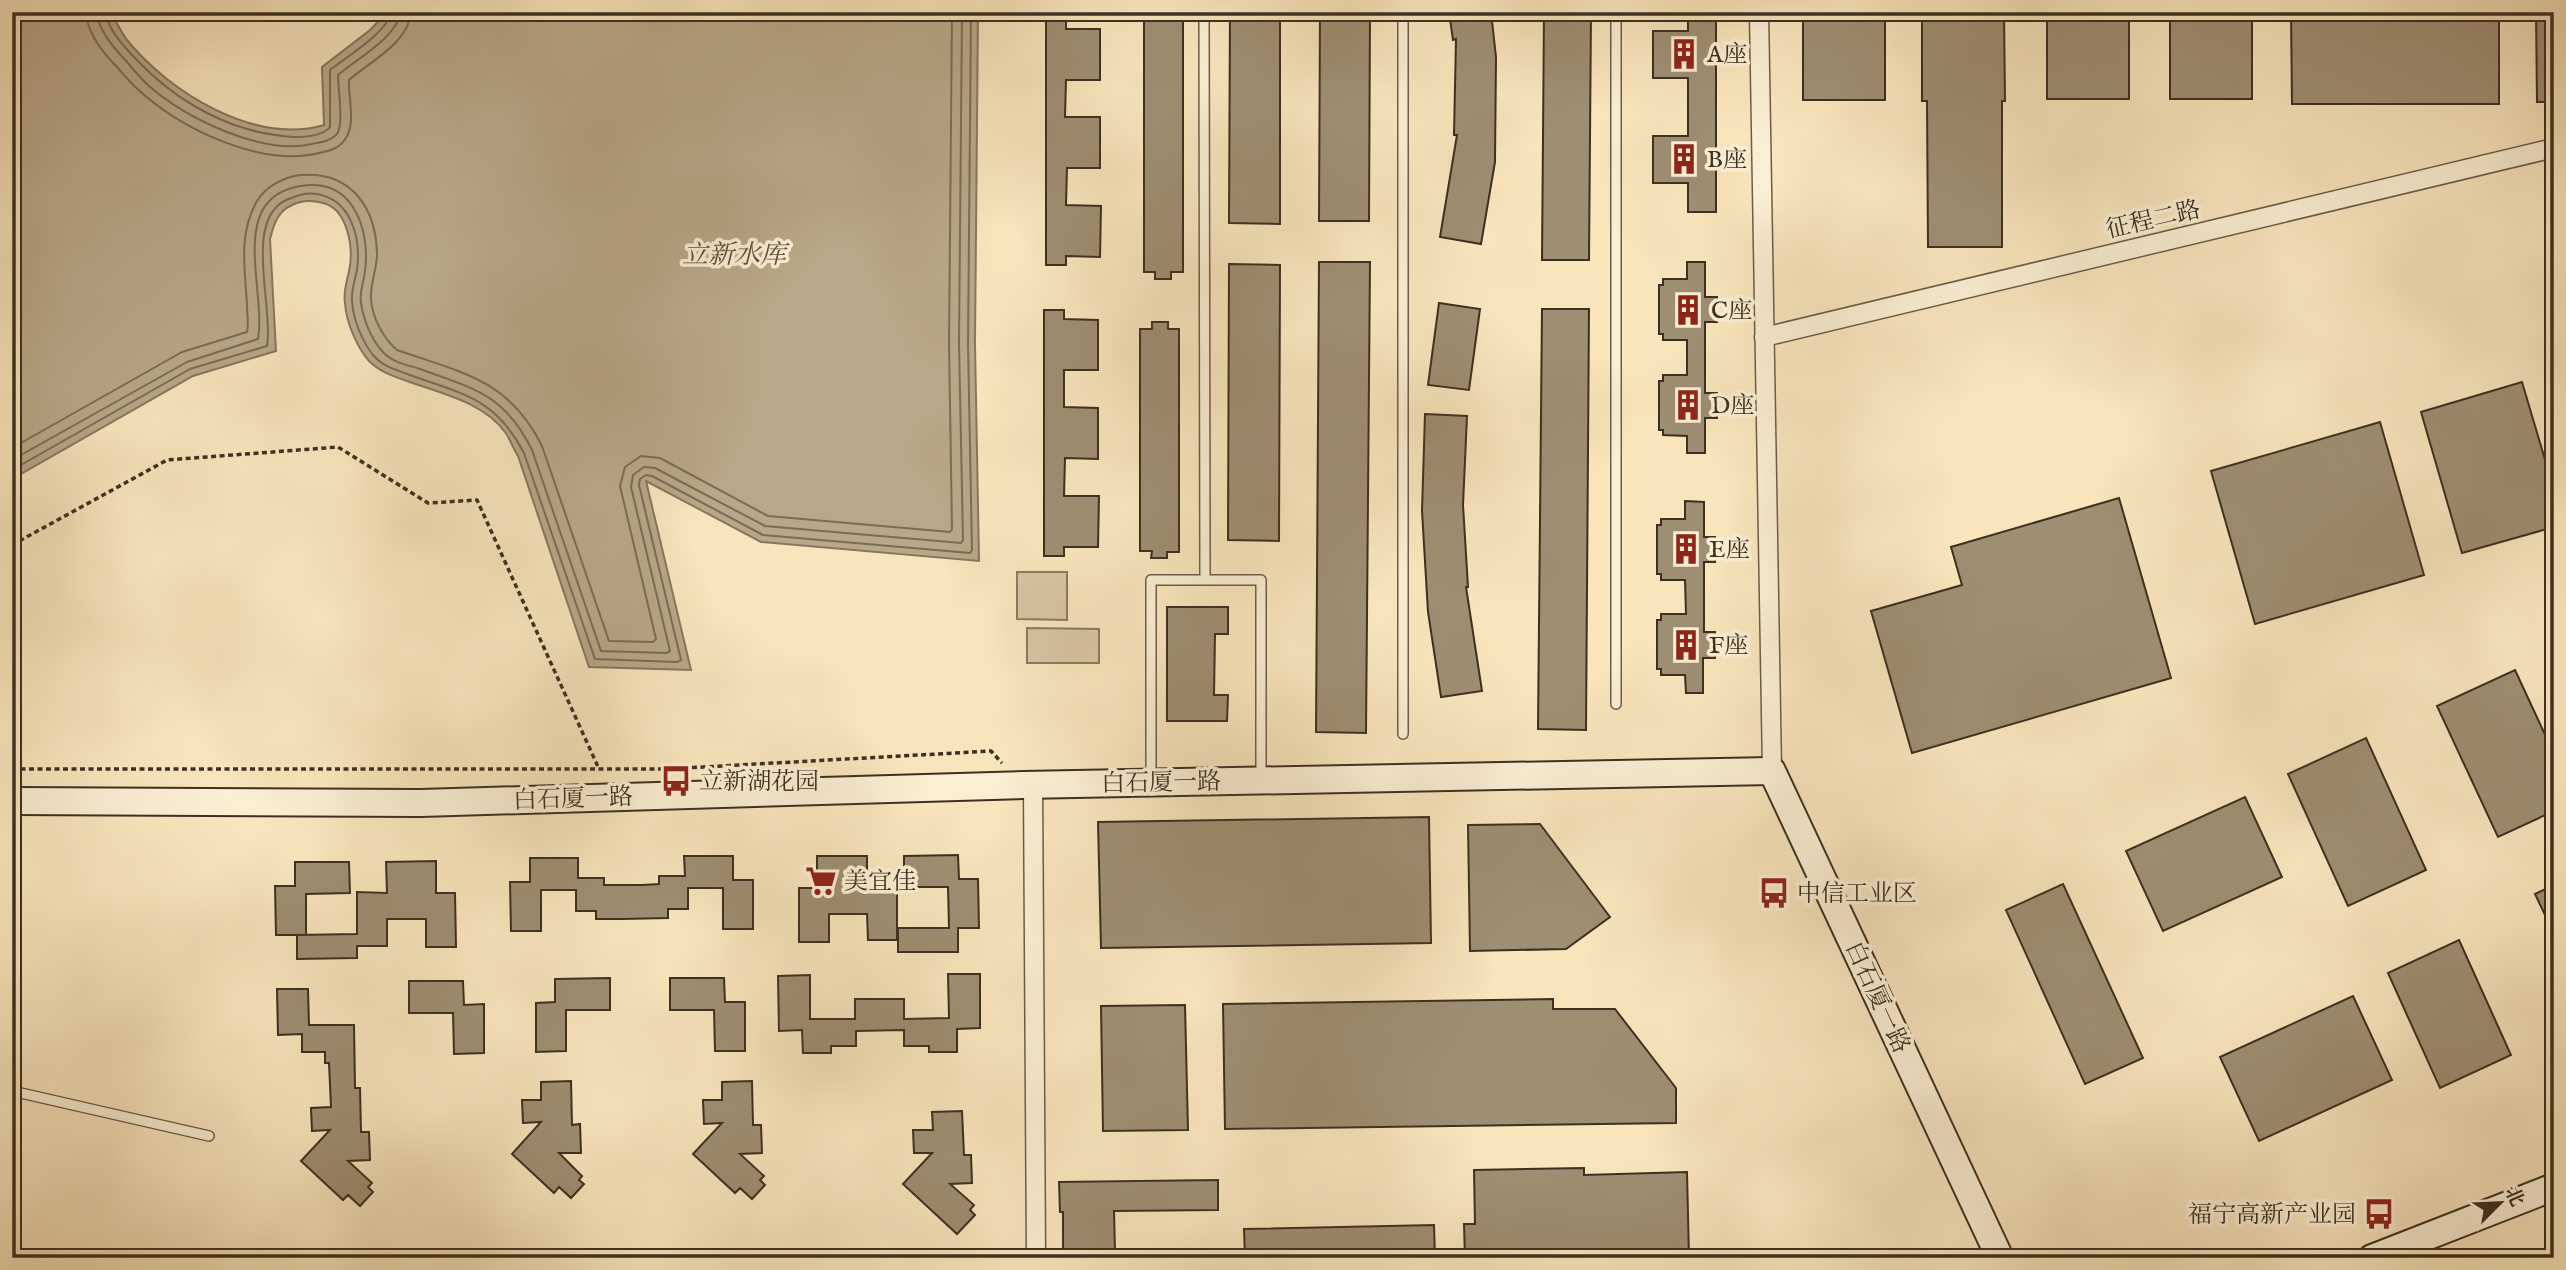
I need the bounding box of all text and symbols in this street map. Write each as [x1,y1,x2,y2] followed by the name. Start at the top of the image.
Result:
[1667,37,1701,71] building icon: A座
[1706,40,1747,71] place label: A座
[1667,142,1701,176] building icon: B座
[1707,145,1747,176] place label: B座
[2103,195,2204,246] street label: 征程二路
[682,239,790,272] water label: 立新水库
[1671,293,1705,327] building icon: C座
[1711,296,1752,327] place label: C座
[1671,388,1705,422] building icon: D座
[1711,391,1754,422] place label: D座
[1669,532,1703,566] building icon: E座
[1709,535,1750,566] place label: E座
[1669,628,1703,662] building icon: F座
[1709,631,1748,662] place label: F座
[659,764,693,798] bus stop icon: 立新湖花园
[699,767,819,798] place label: 立新湖花园
[1101,767,1221,800] street label: 白石厦一路
[513,782,634,817] street label: 白石厦一路
[804,864,838,898] supermarket icon: 美宜佳
[844,867,916,898] place label: 美宜佳
[1757,876,1791,910] bus stop icon: 中信工业区
[1797,879,1917,910] place label: 中信工业区
[1837,937,1916,1059] street label: 白石厦一路
[2464,1168,2534,1238] north arrow
[2499,1183,2529,1210] text: 北
[2362,1197,2396,1231] bus stop icon: 福宁高新产业园
[2188,1200,2356,1231] place label: 福宁高新产业园

